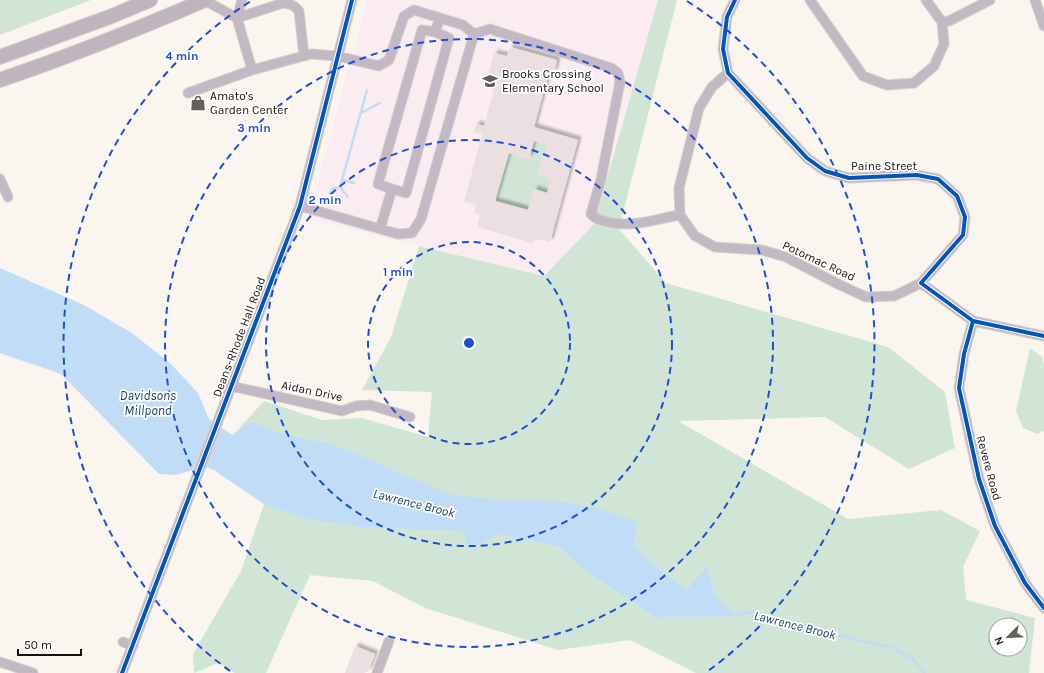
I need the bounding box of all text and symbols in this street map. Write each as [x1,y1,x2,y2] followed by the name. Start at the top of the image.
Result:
[166,49,198,63] text: 4 min
[502,67,604,95] place label: Brooks Crossing Elementary School
[481,72,499,90] school or university icon: Brooks Crossing Elementary School
[210,89,288,117] place label: Amato's Garden Center
[189,94,207,112] shop icon: Amato's Garden Center
[237,121,271,135] text: 3 min
[851,159,917,173] street label: Paine Street
[308,193,342,207] text: 2 min
[780,238,858,284] street label: Potomac Road
[383,265,413,279] text: 1 min
[210,275,268,399] street label: Deans-Rhode Hall Road
[462,336,476,350] centre of rings
[280,378,344,404] street label: Aidan Drive
[120,388,176,418] water label: Davidsons Millpond
[974,434,1004,502] street label: Revere Road
[371,486,457,521] water label: Lawrence Brook
[752,608,838,643] water label: Lawrence Brook
[988,617,1028,657] north arrow
[18,631,81,657] scale bar
[992,635,1007,647] text: N
[24,638,52,652] text: 50 m

